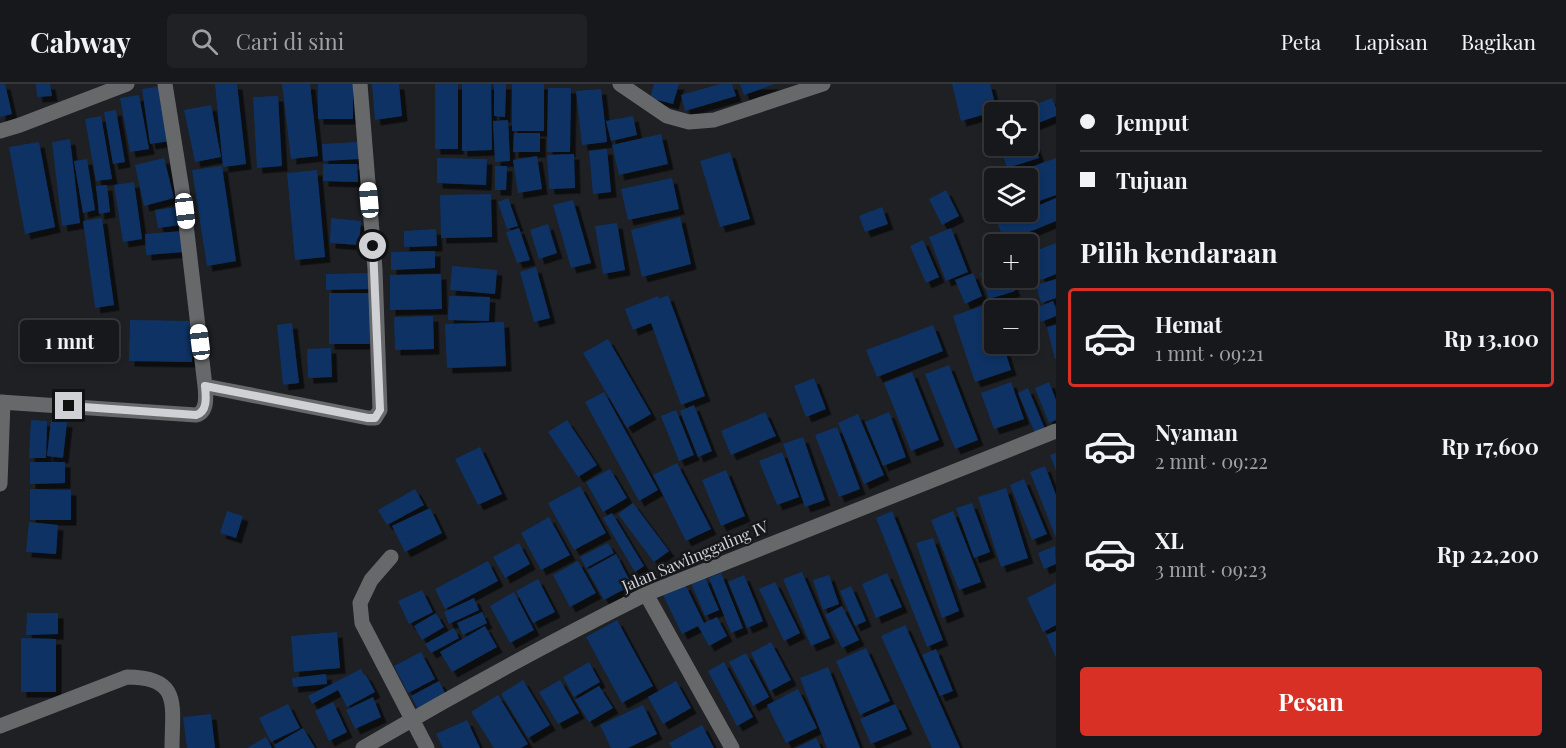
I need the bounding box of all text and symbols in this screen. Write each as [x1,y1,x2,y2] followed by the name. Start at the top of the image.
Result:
[167,14,587,68] search box
[30,23,131,60] text: Cabway
[188,25,221,58] icon: search
[236,26,344,56] text: Cari di sini
[1281,27,1321,55] text: Peta
[1354,27,1428,55] text: Lapisan
[1461,27,1536,55] text: Bagikan
[984,102,1038,354] map controls
[984,102,1038,156] button: locate
[1116,107,1189,137] text: Jemput
[1116,165,1188,195] text: Tujuan
[984,168,1038,222] button: layers
[358,181,380,219] car
[174,192,196,230] car
[359,232,386,259] route start
[984,234,1038,288] button: +
[1080,234,1278,270] text: Pilih kendaraan
[984,300,1038,354] button: −
[1155,309,1222,339] text: Hemat
[1083,311,1137,365] icon: car
[20,319,118,361] callout: 1 mnt
[189,323,211,361] car
[1444,323,1539,353] text: Rp 13,100
[45,327,94,354] text: 1 mnt
[1155,339,1264,366] text: 1 mnt · 09:21
[55,392,82,419] route end
[1155,417,1238,447] text: Nyaman
[1083,419,1137,473] icon: car
[1441,431,1539,461] text: Rp 17,600
[1155,447,1268,474] text: 2 mnt · 09:22
[617,515,772,596] street label: Jalan Sawlinggaling IV
[1155,525,1184,555] text: XL
[1083,527,1137,581] icon: car
[1437,539,1539,569] text: Rp 22,200
[1155,555,1267,582] text: 3 mnt · 09:23
[1080,667,1542,736] button: Pesan

